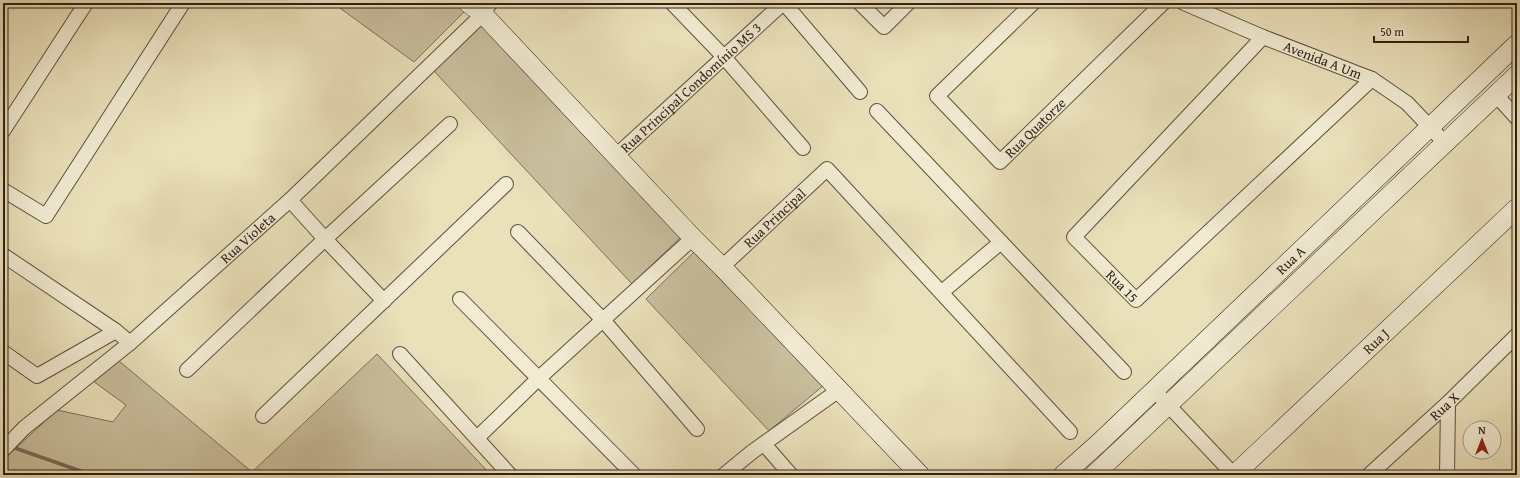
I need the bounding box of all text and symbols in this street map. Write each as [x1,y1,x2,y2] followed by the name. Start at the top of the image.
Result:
[616,18,766,157] street label: Rua Principal Condomínio MS 3
[1374,18,1468,44] scale bar
[1380,23,1404,40] text: 50 m
[1281,36,1365,84] street label: Avenida A Um
[1000,93,1071,162] street label: Rua Quatorze
[739,184,810,252] street label: Rua Principal
[216,208,280,268] street label: Rua Violeta
[1271,241,1310,279] street label: Rua A
[1102,265,1143,307] street label: Rua 15
[1358,324,1394,359] street label: Rua J
[1425,387,1464,425] street label: Rua X
[1462,420,1502,460] north arrow
[1478,422,1486,438] text: N

